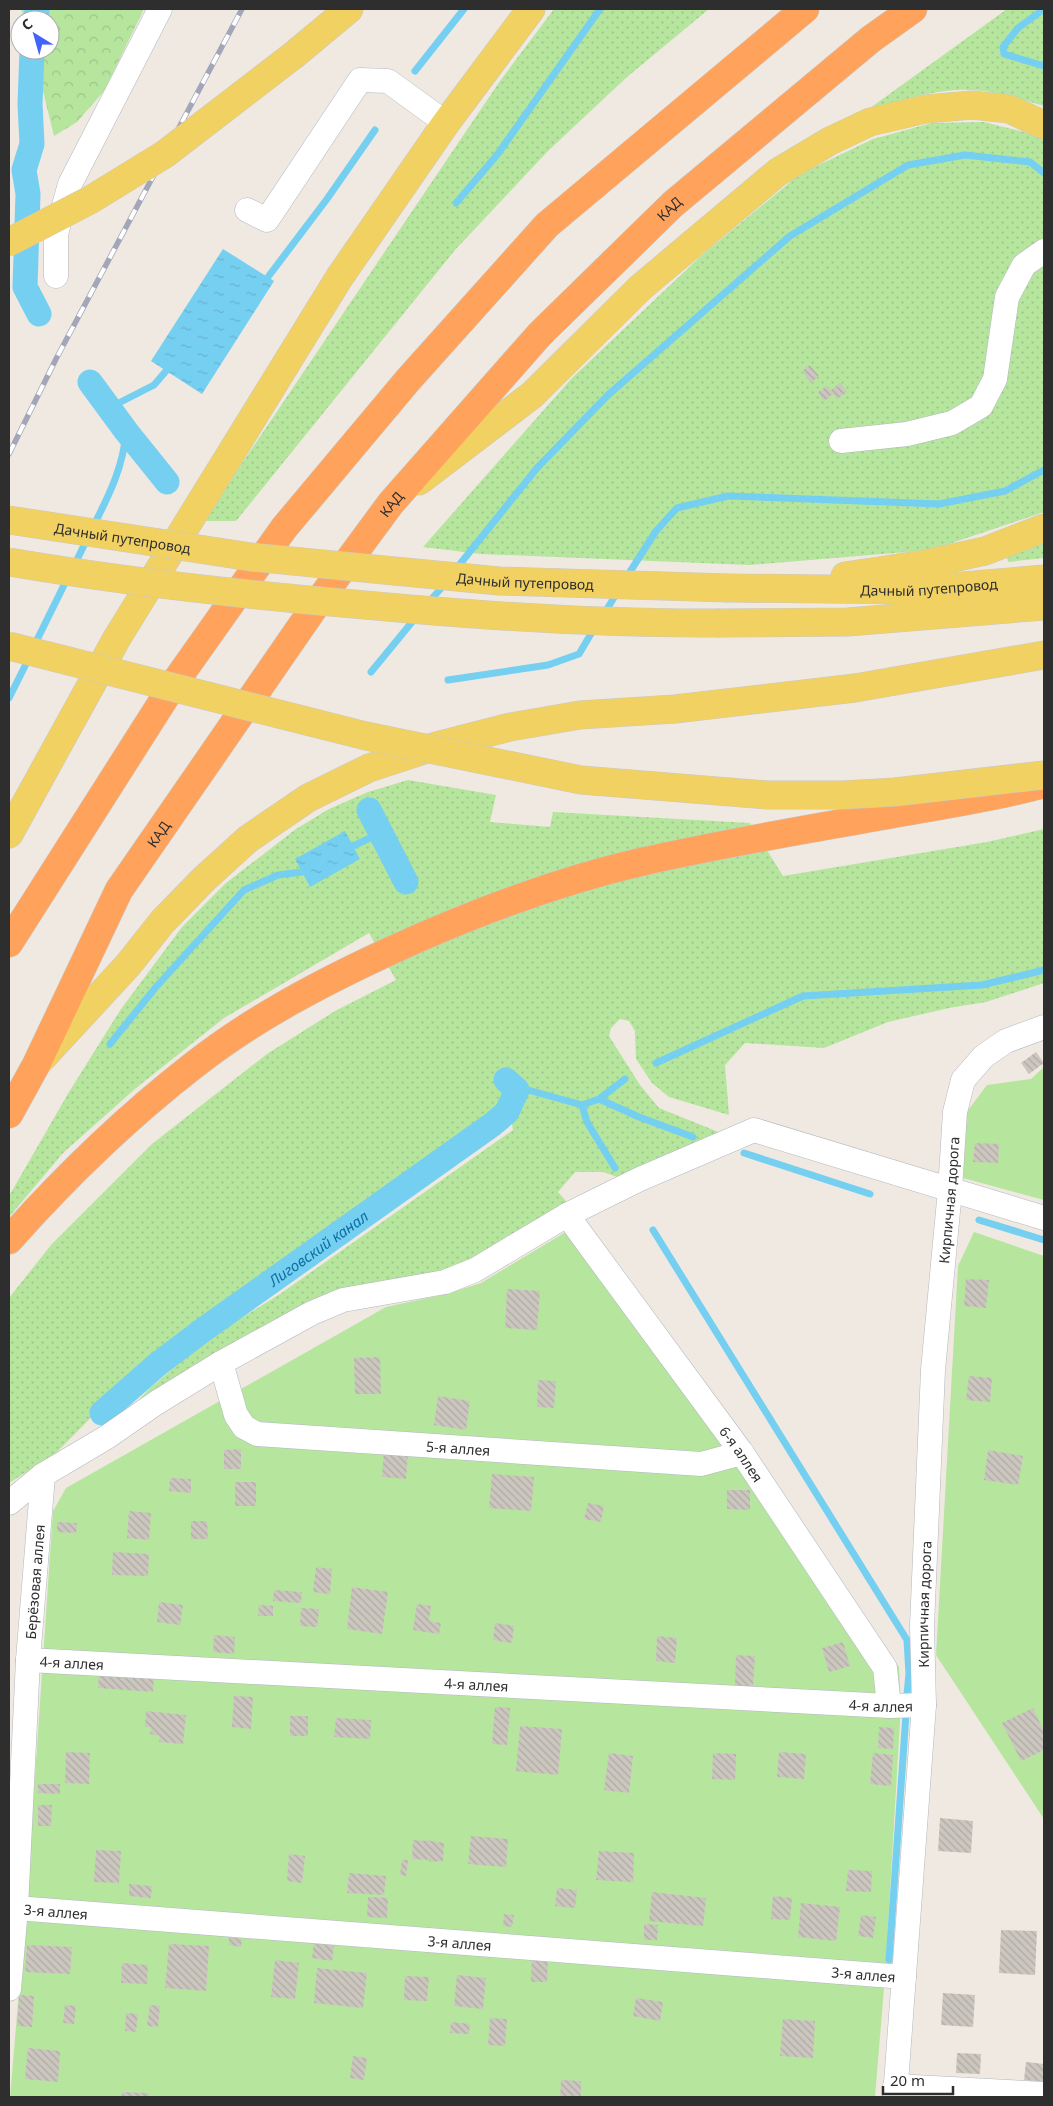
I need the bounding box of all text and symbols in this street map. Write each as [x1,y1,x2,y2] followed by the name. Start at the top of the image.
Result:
[10,10,60,60] north arrow
[18,14,36,35] text: С
[652,191,686,225] street label: КАД
[375,486,407,520] street label: КАД
[53,518,193,557] street label: Дачный путепровод
[456,567,595,593] street label: Дачный путепровод
[860,573,999,600] street label: Дачный путепровод
[142,816,174,851] street label: КАД
[934,1136,963,1264] street label: Кирпичная дорога
[263,1206,372,1291] water label: Лиговский канал
[716,1422,768,1485] street label: 6-я аллея
[426,1436,491,1459] street label: 5-я аллея
[20,1524,48,1640] street label: Берёзовая аллея
[912,1540,935,1668] street label: Кирпичная дорога
[39,1651,104,1674] street label: 4-я аллея
[444,1673,509,1695] street label: 4-я аллея
[848,1694,913,1715] street label: 4-я аллея
[23,1899,89,1923] street label: 3-я аллея
[427,1931,492,1954] street label: 3-я аллея
[831,1962,896,1986] street label: 3-я аллея
[883,2064,953,2096] scale bar
[890,2070,925,2090] text: 20 m

